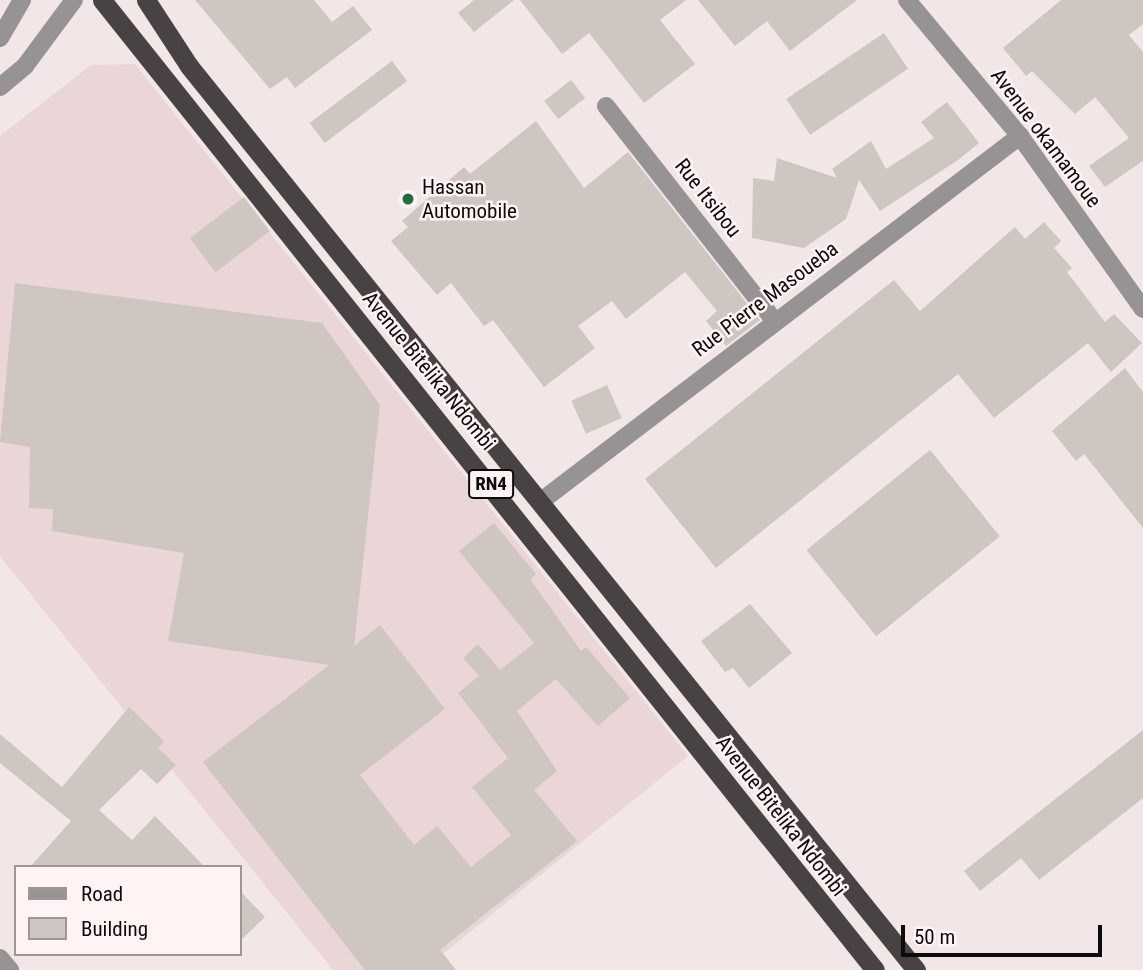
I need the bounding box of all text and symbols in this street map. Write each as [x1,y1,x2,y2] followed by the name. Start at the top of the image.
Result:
[986,64,1106,212] street label: Avenue okamamoue
[669,154,747,242] street label: Rue Itsibou
[422,174,517,224] place label: Hassan Automobile
[400,191,416,207] marker: Hassan Automobile
[687,236,843,362] street label: Rue Pierre Masoueba
[357,287,501,455] street label: Avenue Bitelika Ndombi
[466,468,516,499] road number: RN4
[711,731,851,901] street label: Avenue Bitelika Ndombi
[14,865,242,956] legend
[81,882,123,906] text: Road
[905,911,1106,955] scale bar
[81,917,148,941] text: Building
[914,925,955,949] text: 50 m

